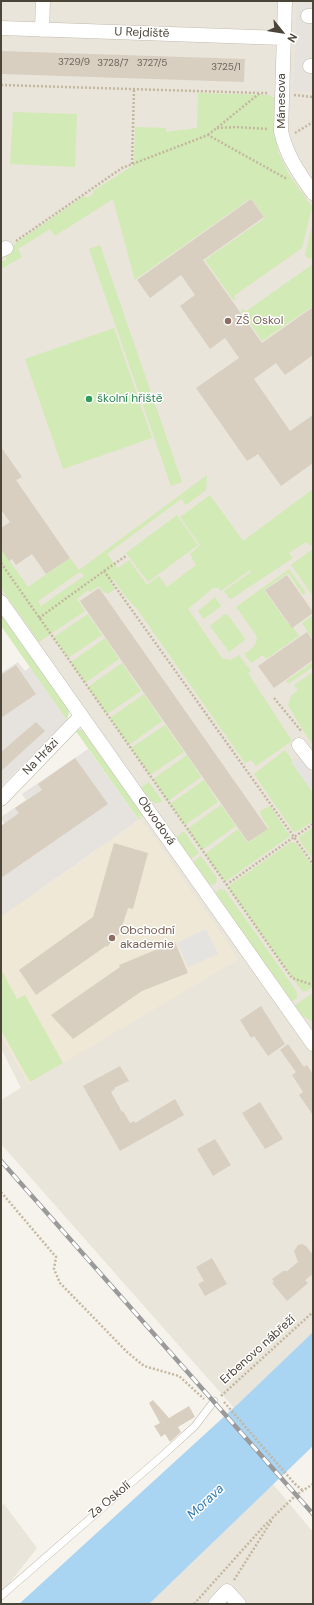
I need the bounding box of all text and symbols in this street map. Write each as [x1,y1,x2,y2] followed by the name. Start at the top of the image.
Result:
[262,12,302,52] north arrow
[114,25,170,41] street label: U Rejdiště
[284,31,300,45] text: N
[58,56,90,68] house number: 3729/9
[97,57,129,69] house number: 3728/7
[137,57,167,69] house number: 3727/5
[211,61,241,73] house number: 3725/1
[275,73,289,129] street label: Mánesova
[236,314,283,328] place label: ZŠ Oskol
[223,316,233,326] marker: ZŠ Oskol
[97,392,163,406] place label: školní hřiště
[84,394,94,404] marker: školní hřiště
[20,736,62,778] street label: Na Hrázi
[134,794,178,848] street label: Obvodová
[120,924,175,952] place label: Obchodní akademie
[107,933,117,943] marker: Obchodní akademie
[218,1313,298,1387] street label: Erbenovo nábřeží
[86,1479,134,1521] street label: Za Oskolí
[184,1481,228,1523] water label: Morava

